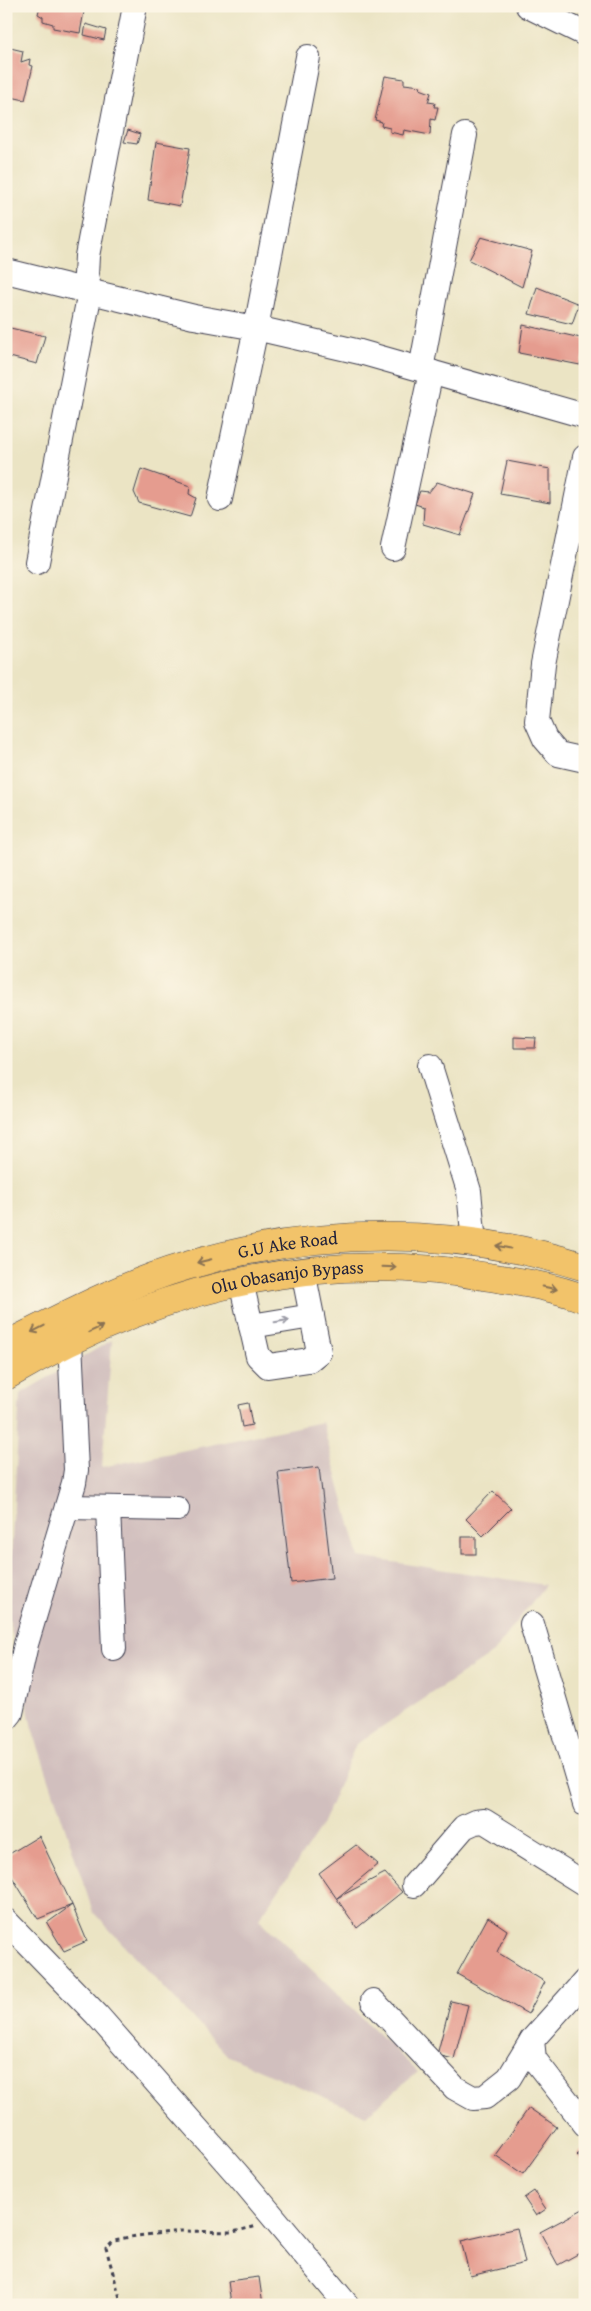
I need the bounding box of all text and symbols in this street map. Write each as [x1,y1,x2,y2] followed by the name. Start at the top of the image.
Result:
[235,1224,339,1265] street label: G.U Ake Road
[496,1242,512,1251] one-way arrow
[208,1253,364,1301] street label: Olu Obasanjo Bypass
[197,1257,213,1266] one-way arrow
[381,1262,397,1272] one-way arrow
[542,1283,558,1293] one-way arrow
[273,1315,289,1325] one-way arrow
[88,1324,103,1334] one-way arrow
[31,1325,46,1334] one-way arrow

